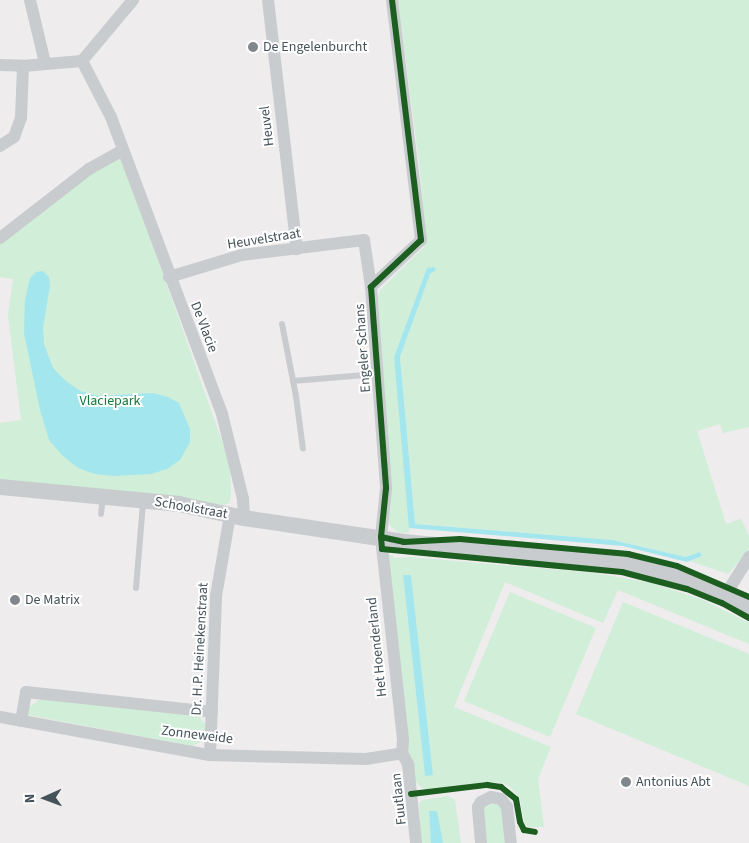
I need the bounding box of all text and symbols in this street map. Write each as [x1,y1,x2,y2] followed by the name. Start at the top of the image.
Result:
[263,39,367,55] place label: De Engelenburcht
[247,41,259,53] marker: De Engelenburcht
[256,105,278,147] street label: Heuvel
[226,225,302,253] street label: Heuvelstraat
[187,299,221,355] street label: De Vlacie
[352,303,374,393] street label: Engeler Schans
[79,393,141,409] park label: Vlaciepark
[153,493,229,523] street label: Schoolstraat
[188,582,212,716] street label: Dr. H.P. Heinekenstraat
[25,592,80,608] place label: De Matrix
[9,594,21,606] marker: De Matrix
[363,596,391,698] street label: Het Hoenderland
[160,722,234,748] street label: Zonneweide
[388,772,410,826] street label: Fuutlaan
[20,773,70,823] north arrow
[636,774,711,790] place label: Antonius Abt
[620,776,632,788] marker: Antonius Abt
[20,794,40,804] text: N

